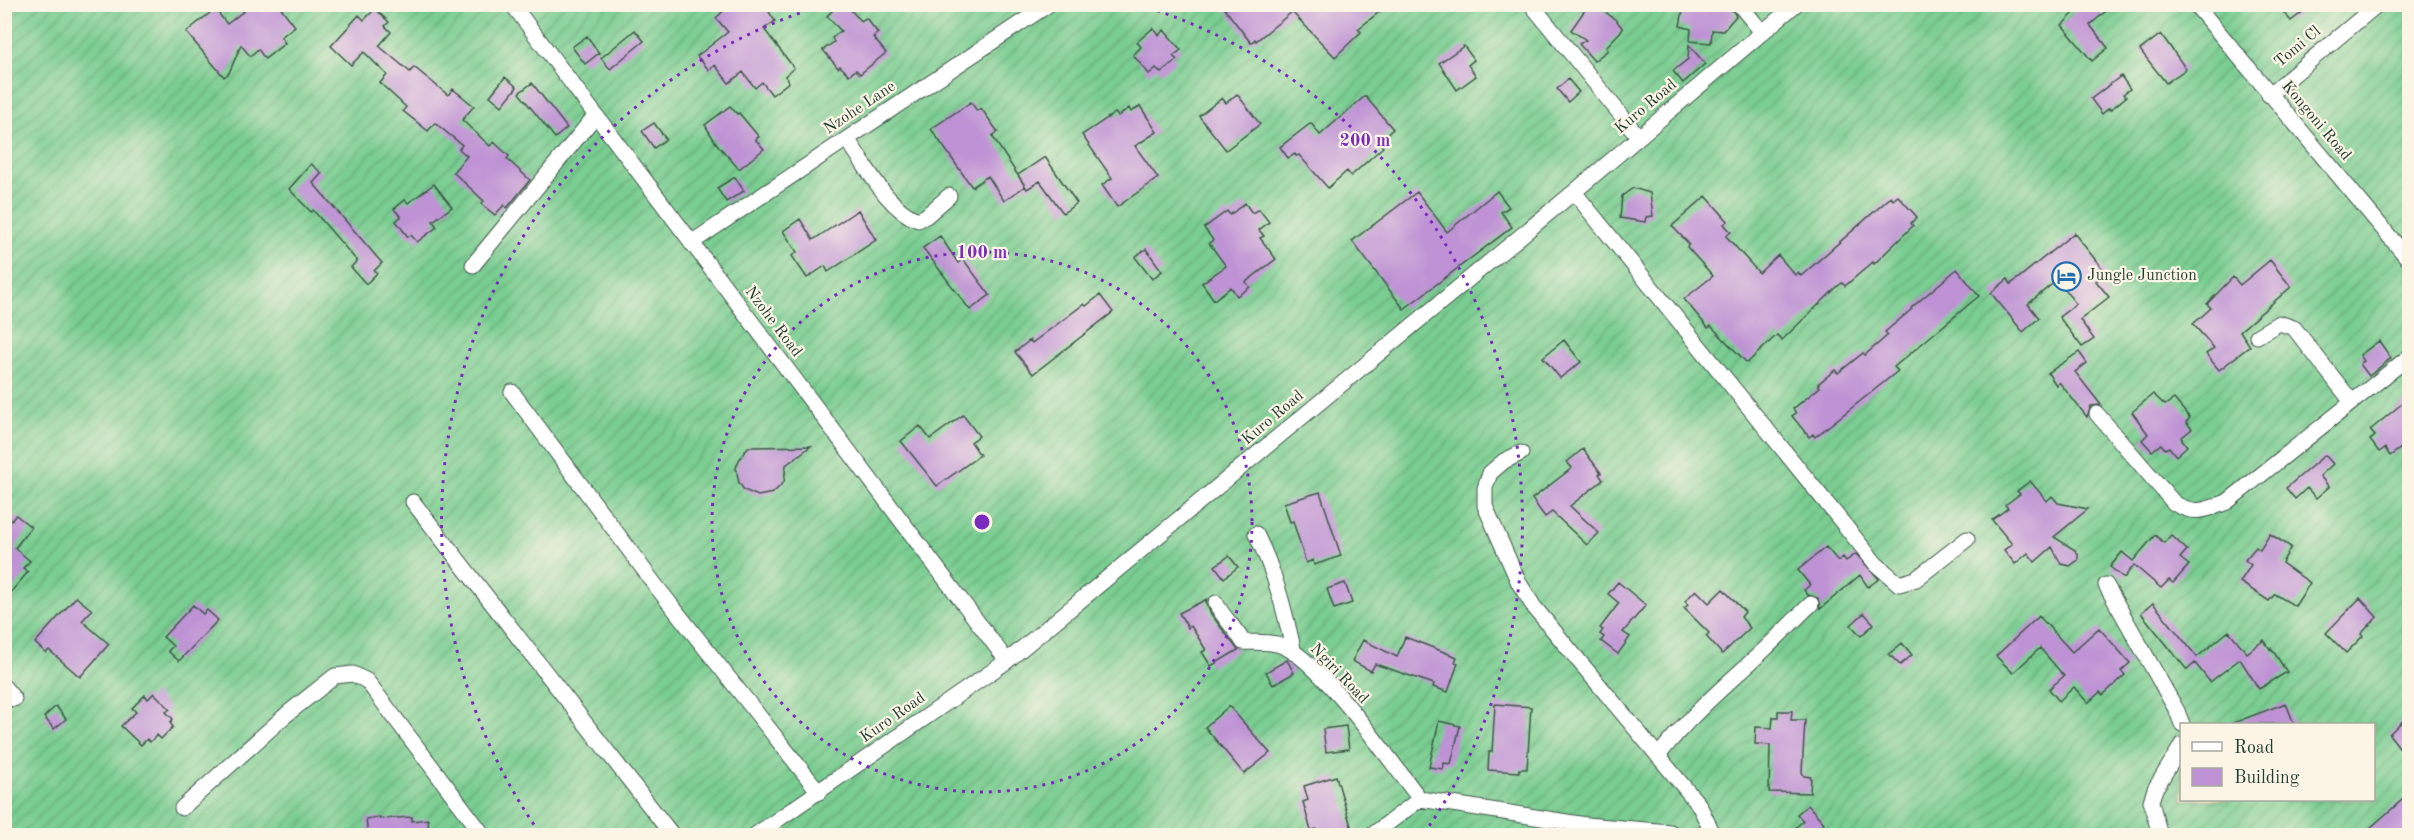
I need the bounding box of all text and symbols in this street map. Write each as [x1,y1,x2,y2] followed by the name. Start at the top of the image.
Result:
[2272,23,2324,71] street label: Tomi Cl
[1612,77,1680,137] street label: Kuro Road
[821,78,899,138] street label: Nzohe Lane
[2278,78,2354,164] street label: Kongoni Road
[1340,132,1390,150] text: 200 m
[957,244,1007,262] text: 100 m
[2050,260,2082,292] hotel icon: Jungle Junction
[2087,268,2197,284] place label: Jungle Junction
[741,284,805,360] street label: Nzohe Road
[1239,388,1307,448] street label: Kuro Road
[972,512,992,532] centre of rings
[1307,641,1371,707] street label: Ngiri Road
[858,690,928,746] street label: Kuro Road
[2180,723,2375,801] legend
[2234,739,2274,757] text: Road
[2234,769,2300,787] text: Building

